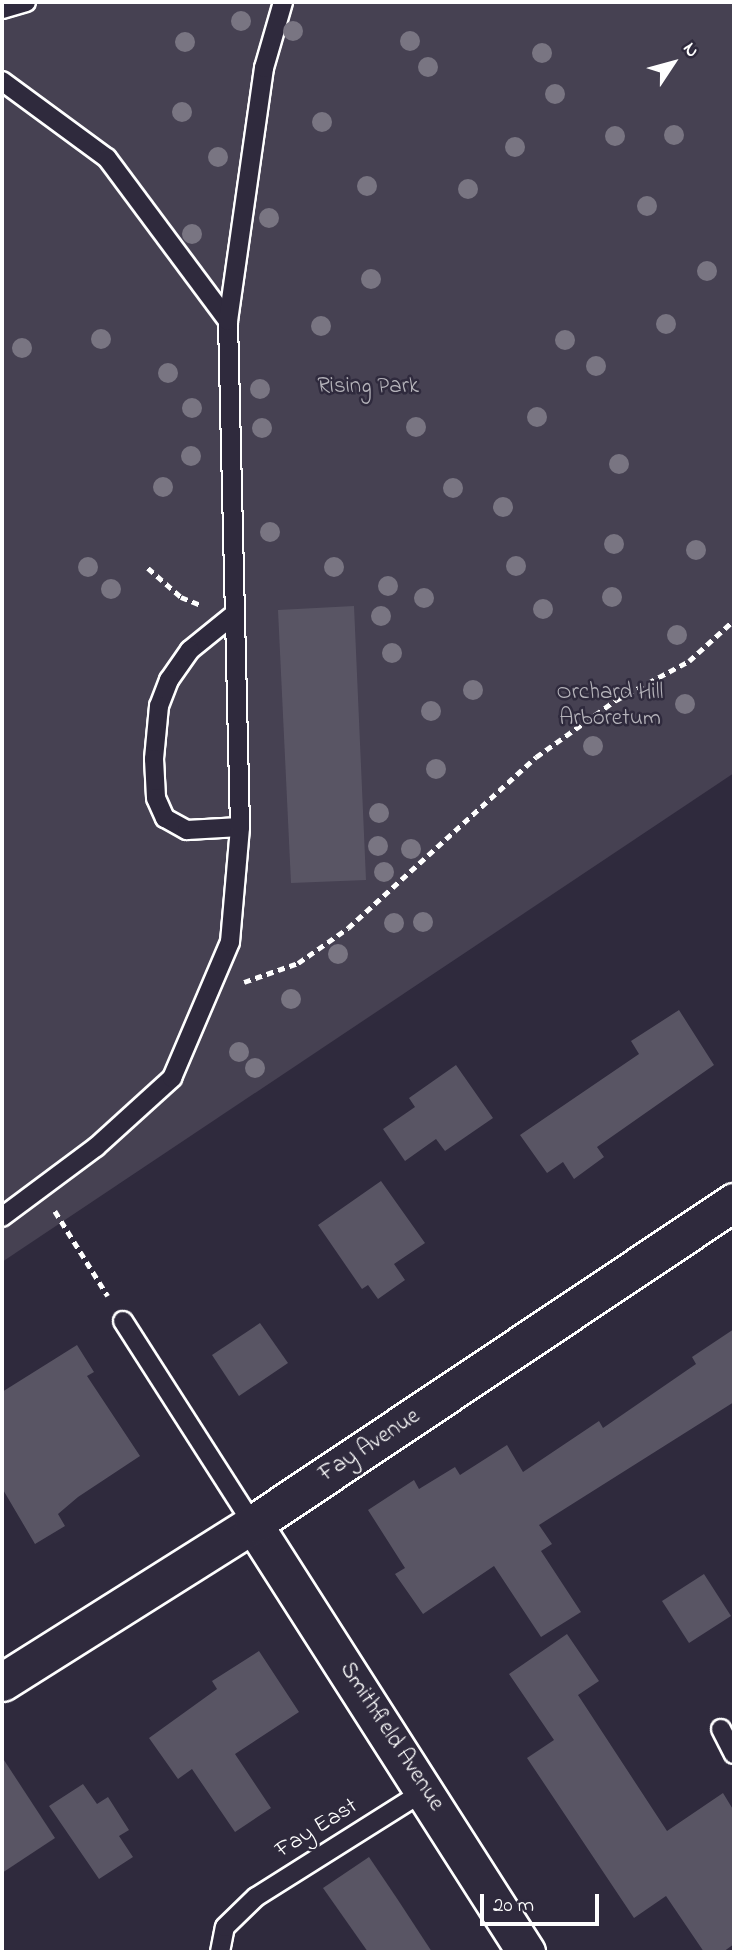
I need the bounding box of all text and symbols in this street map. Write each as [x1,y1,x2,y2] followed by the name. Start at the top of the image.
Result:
[638,28,708,98] north arrow
[676,37,705,63] text: N
[317,373,419,401] park label: Rising Park
[557,679,663,733] park label: Orchard Hill Arboretum
[314,1403,426,1489] street label: Fay Avenue
[333,1657,449,1817] street label: Smithfield Avenue
[271,1793,363,1865] street label: Fay East
[484,1881,603,1925] scale bar
[493,1891,534,1921] text: 20 m

